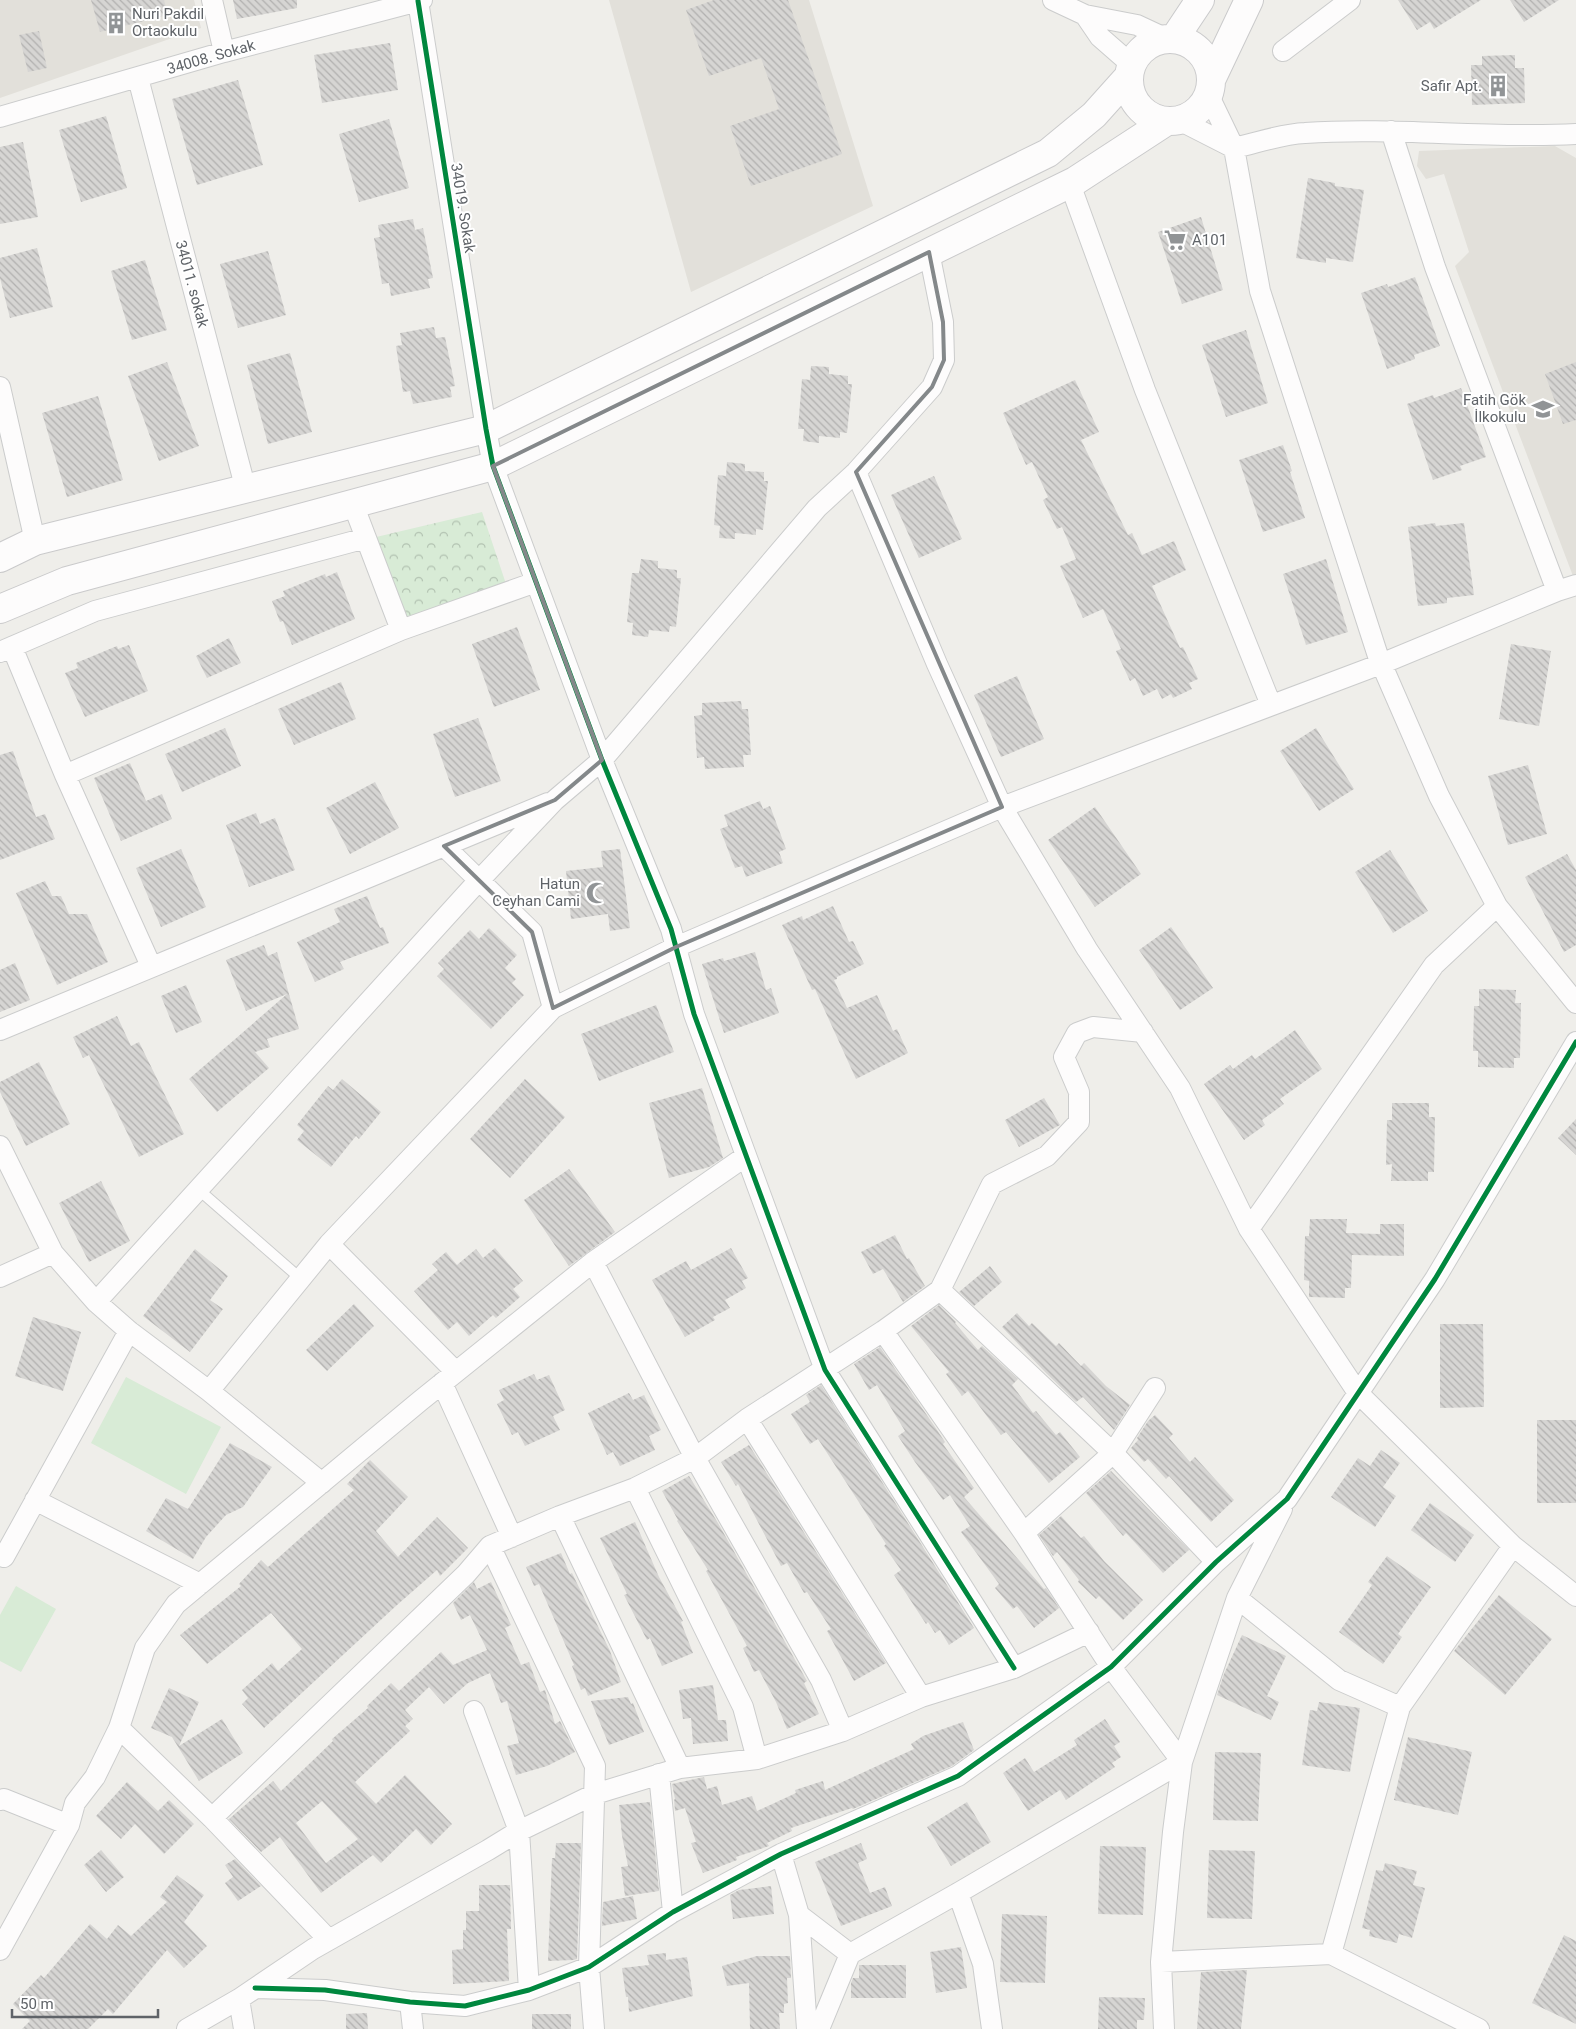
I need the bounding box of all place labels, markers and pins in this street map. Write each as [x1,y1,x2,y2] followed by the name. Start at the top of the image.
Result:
[132,5,204,40] place label: Nuri Pakdil Ortaokulu
[103,10,129,36] building icon: Nuri Pakdil Ortaokulu
[1485,73,1511,99] building icon: Safir Apt.
[1421,77,1482,95] place label: Safir Apt.
[1162,227,1188,253] supermarket icon: A101
[1192,231,1227,249] place label: A101
[1463,391,1526,426] place label: Fatih Gök İlkokulu
[1530,396,1556,422] school or university icon: Fatih Gök İlkokulu
[492,875,580,910] place label: Hatun Ceyhan Cami
[584,880,610,906] mosque icon: Hatun Ceyhan Cami

